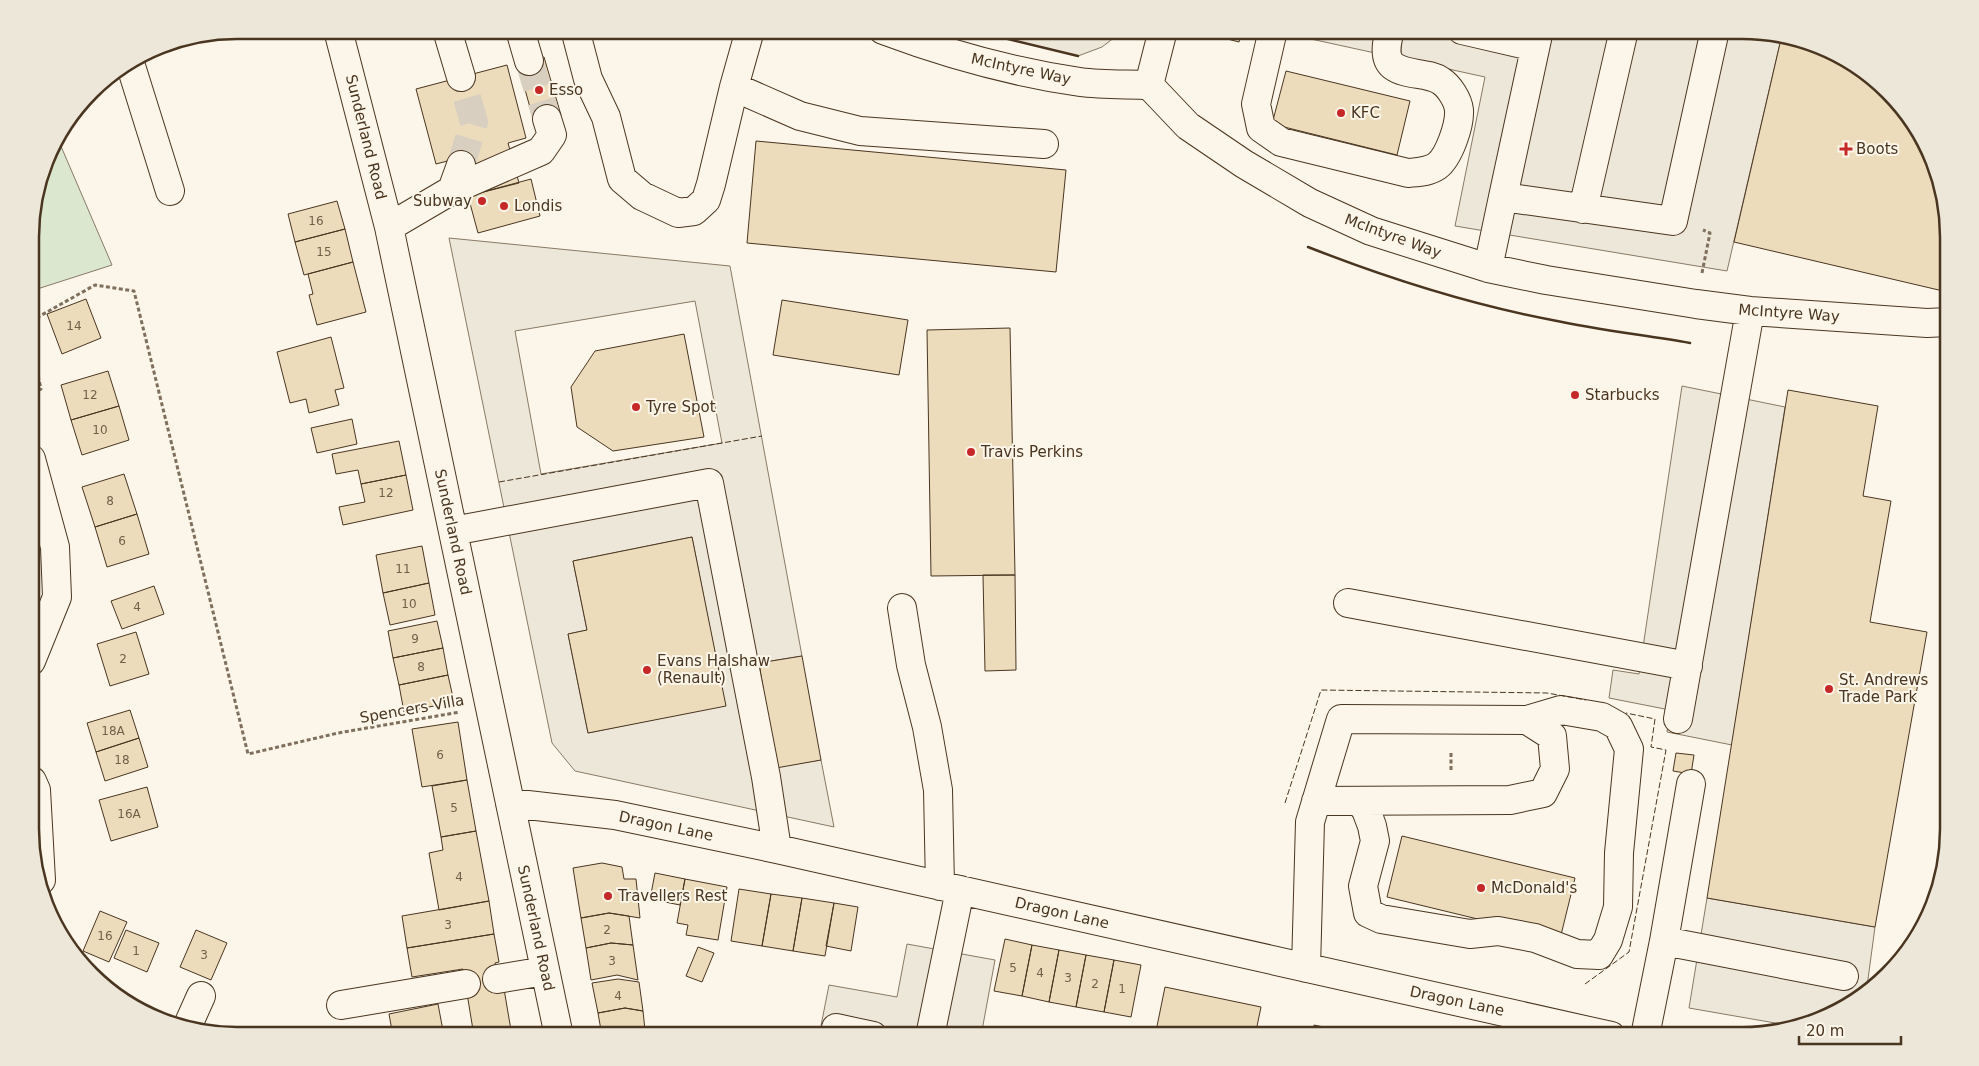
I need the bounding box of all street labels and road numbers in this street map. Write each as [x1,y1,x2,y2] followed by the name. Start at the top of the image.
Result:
[969,50,1073,88] street label: McIntyre Way
[342,73,390,201] street label: Sunderland Road
[1342,210,1444,262] street label: McIntyre Way
[1738,300,1840,326] street label: McIntyre Way
[431,467,475,597] street label: Sunderland Road
[358,691,466,727] street label: Spencers Villa
[617,807,715,845] street label: Dragon Lane
[514,863,558,993] street label: Sunderland Road
[1013,893,1111,933] street label: Dragon Lane
[1408,982,1506,1020] street label: Dragon Lane

